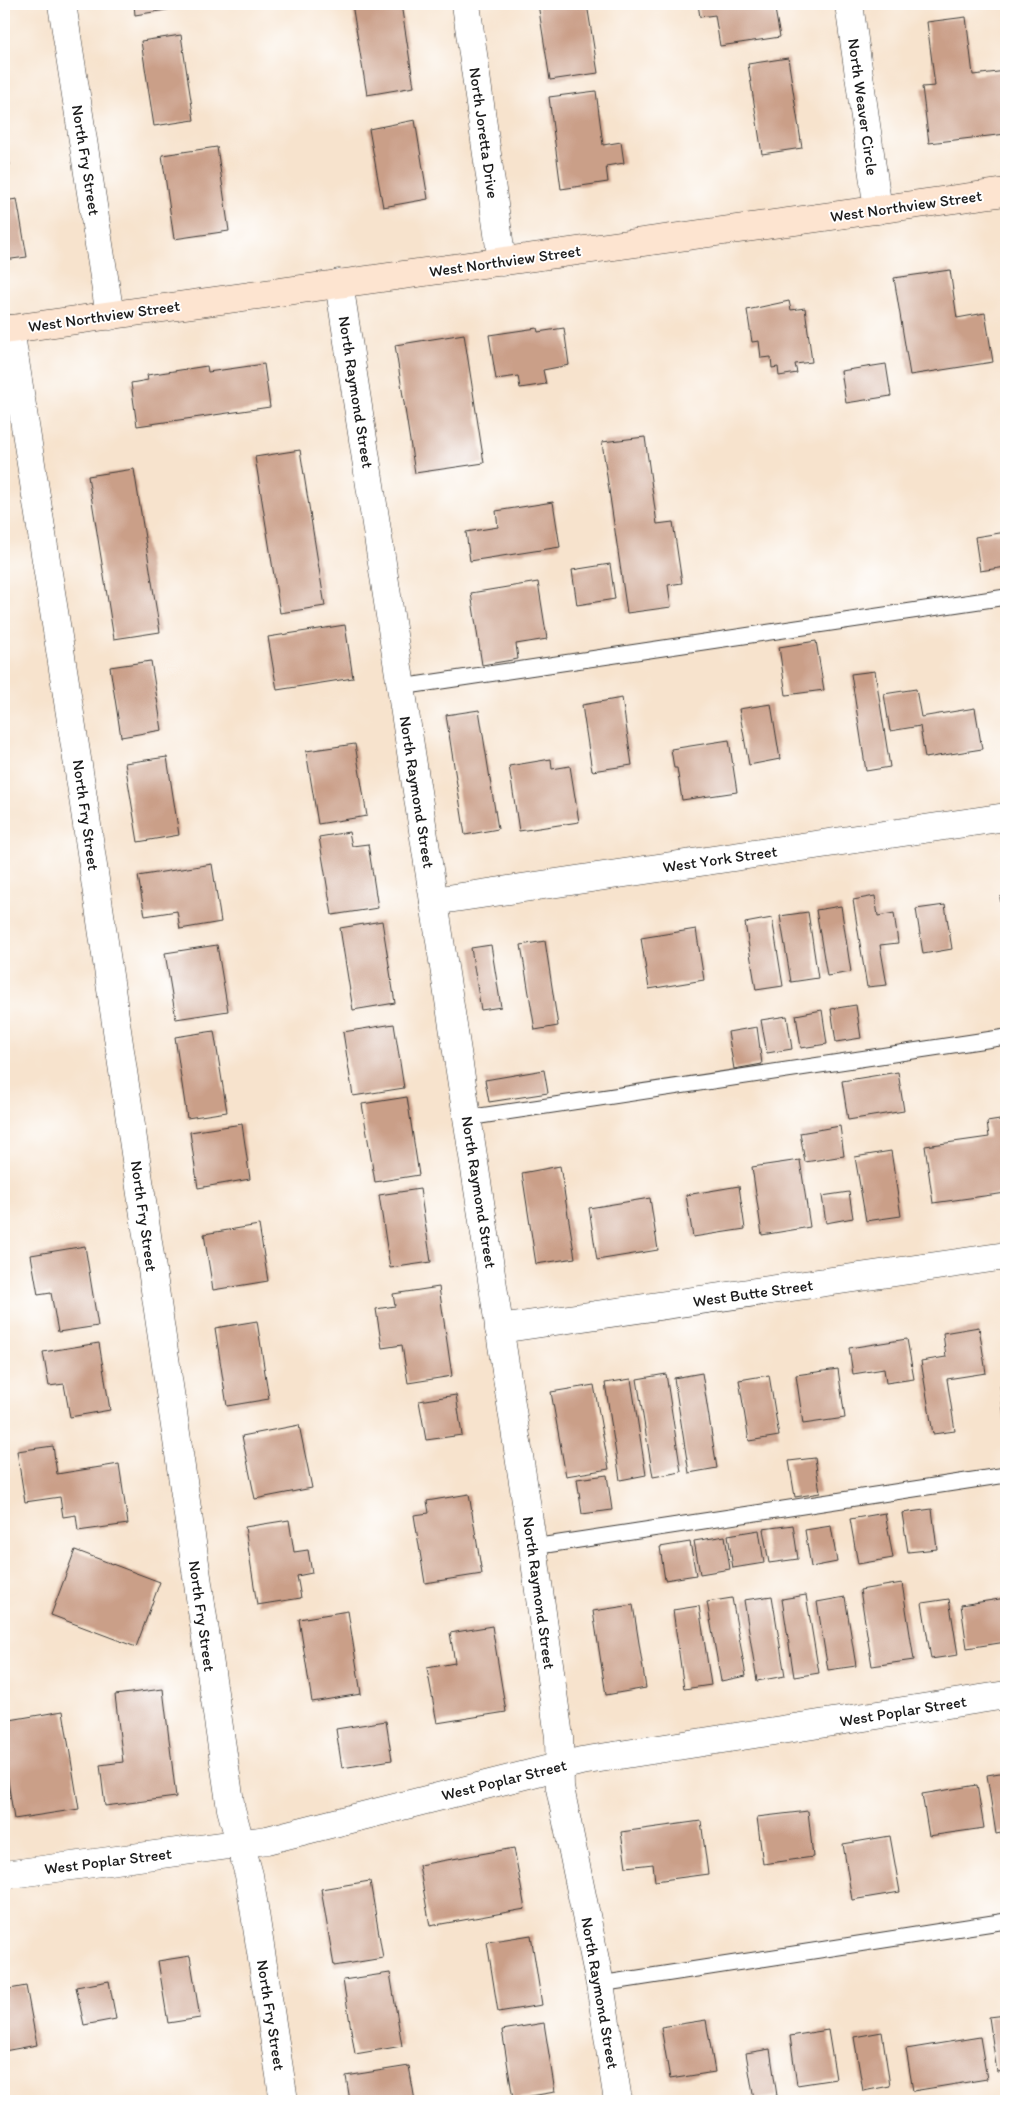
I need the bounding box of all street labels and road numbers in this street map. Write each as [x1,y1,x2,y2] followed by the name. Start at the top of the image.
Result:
[844,37,882,177] street label: North Weaver Circle
[465,66,503,200] street label: North Joretta Drive
[68,103,104,217] street label: North Fry Street
[829,186,983,226] street label: West Northview Street
[428,241,582,281] street label: West Northview Street
[27,296,181,336] street label: West Northview Street
[335,315,377,469] street label: North Raymond Street
[396,715,438,869] street label: North Raymond Street
[69,758,103,872] street label: North Fry Street
[661,842,779,876] street label: West York Street
[458,1115,500,1269] street label: North Raymond Street
[127,1159,161,1273] street label: North Fry Street
[692,1275,814,1311] street label: West Butte Street
[519,1516,559,1670] street label: North Raymond Street
[185,1559,219,1673] street label: North Fry Street
[838,1692,968,1730] street label: West Poplar Street
[439,1755,569,1805] street label: West Poplar Street
[43,1844,173,1878] street label: West Poplar Street
[577,1916,623,2070] street label: North Raymond Street
[253,1958,289,2072] street label: North Fry Street

